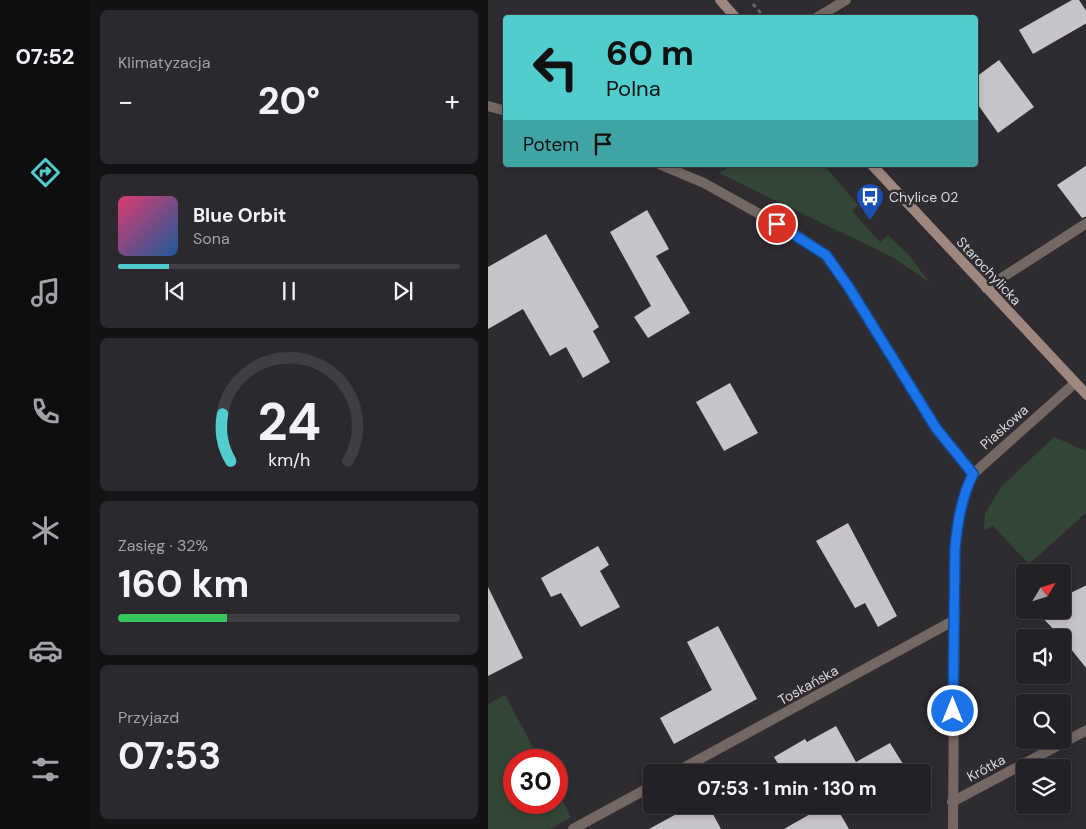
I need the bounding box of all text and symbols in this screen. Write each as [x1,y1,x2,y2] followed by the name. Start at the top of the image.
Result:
[606,30,694,76] text: 60 m
[523,35,588,100] icon: left
[16,42,75,71] text: 07:52
[118,52,210,73] text: Klimatyzacja
[606,74,661,103] text: Polna
[258,76,320,126] text: 20°
[118,83,133,120] text: −
[445,83,460,120] text: +
[589,130,617,158] icon: arrive
[523,132,579,157] text: Potem
[28,155,63,190] icon: directions
[855,182,885,221] bus stop icon: Chylice 02
[889,188,958,206] place label: Chylice 02
[193,203,286,228] text: Blue Orbit
[756,203,798,245] pin
[763,210,791,238] icon: arrive
[193,228,230,249] text: Sona
[953,233,1025,309] street label: Starochylicka
[28,275,63,310] icon: music
[161,277,189,305] icon: previous
[275,277,303,305] icon: pause
[389,277,417,305] icon: next
[257,388,321,456] text: 24
[28,394,63,429] icon: phone
[976,401,1032,453] street label: Piaskowa
[268,448,310,472] text: km/h
[28,513,63,548] icon: climate
[118,535,208,556] text: Zasięg · 32%
[118,559,249,609] text: 160 km
[1016,564,1070,619] north arrow
[1016,564,1071,814] map controls
[1016,629,1071,684] button: sound
[28,633,63,668] icon: car
[775,661,841,709] street label: Toskańska
[926,684,978,736] position arrow
[1016,694,1071,749] button: search
[118,707,179,728] text: Przyjazd
[118,731,221,781] text: 07:53
[503,749,568,814] speed limit sign: 30
[964,750,1008,786] street label: Krótka
[28,752,63,787] icon: filters
[1016,759,1071,814] button: layers
[697,776,877,801] text: 07:53 · 1 min · 130 m

